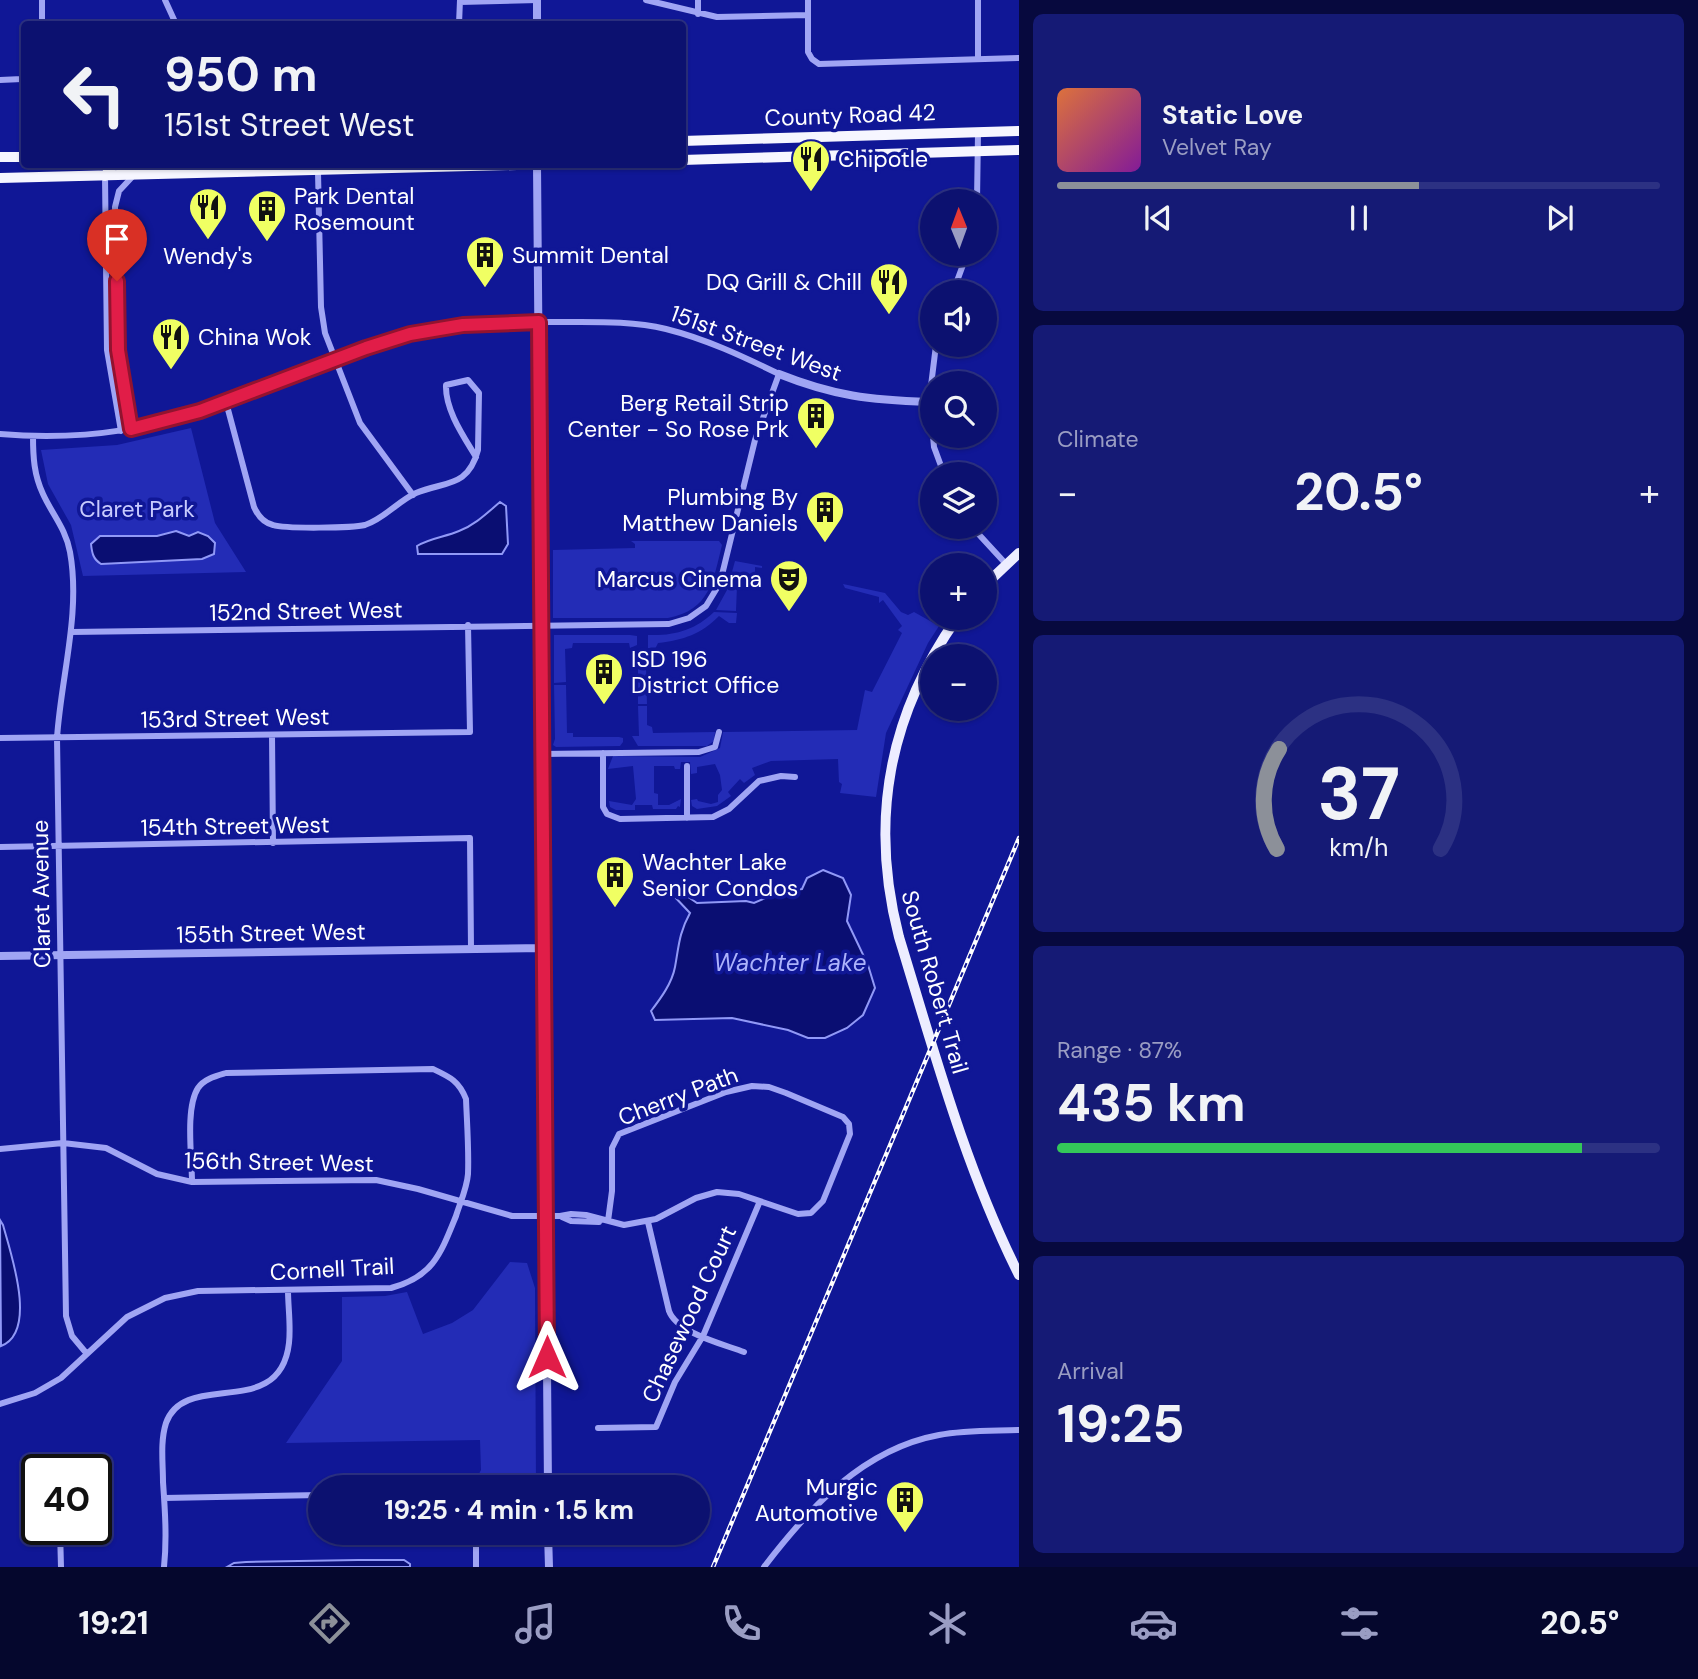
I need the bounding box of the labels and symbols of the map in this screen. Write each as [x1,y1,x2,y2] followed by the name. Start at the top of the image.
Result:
[764,97,936,133] street label: County Road 42
[790,138,832,193] restaurant icon: Chipotle
[838,144,928,174] place label: Chipotle
[294,181,415,237] place label: Park Dental Rosemount
[187,186,229,241] restaurant icon: Wendy's
[246,188,288,243] building icon: Park Dental Rosemount
[920,189,998,266] north arrow
[87,209,147,281] pin
[464,234,506,289] building icon: Summit Dental
[512,240,669,270] place label: Summit Dental
[163,241,253,271] place label: Wendy's
[868,261,910,316] restaurant icon: DQ Grill & Chill
[706,267,862,297] place label: DQ Grill & Chill
[666,298,846,388] street label: 151st Street West
[150,316,192,371] restaurant icon: China Wok
[198,322,312,352] place label: China Wok
[567,388,789,444] place label: Berg Retail Strip Center - So Rose Prk
[795,395,837,450] building icon: Berg Retail Strip Center - So Rose Prk
[622,482,798,538] place label: Plumbing By Matthew Daniels
[804,489,846,544] building icon: Plumbing By Matthew Daniels
[79,494,195,524] park label: Claret Park
[768,558,810,613] theatre icon: Marcus Cinema
[597,564,762,594] place label: Marcus Cinema
[209,594,403,628] street label: 152nd Street West
[631,644,779,700] place label: ISD 196 District Office
[583,651,625,706] building icon: ISD 196 District Office
[140,701,330,735] street label: 153rd Street West
[140,809,330,843] street label: 154th Street West
[25,820,57,968] street label: Claret Avenue
[642,847,798,903] place label: Wachter Lake Senior Condos
[594,854,636,909] building icon: Wachter Lake Senior Condos
[894,887,976,1077] street label: South Robert Trail
[176,916,366,950] street label: 155th Street West
[714,947,866,978] water label: Wachter Lake
[614,1059,742,1133] street label: Cherry Path
[184,1145,374,1179] street label: 156th Street West
[635,1221,743,1407] street label: Chasewood Court
[269,1251,395,1287] street label: Cornell Trail
[510,1320,584,1394] position arrow
[21,1454,112,1545] speed limit sign: 40
[755,1472,878,1528] place label: Murgic Automotive
[884,1479,926,1534] building icon: Murgic Automotive

